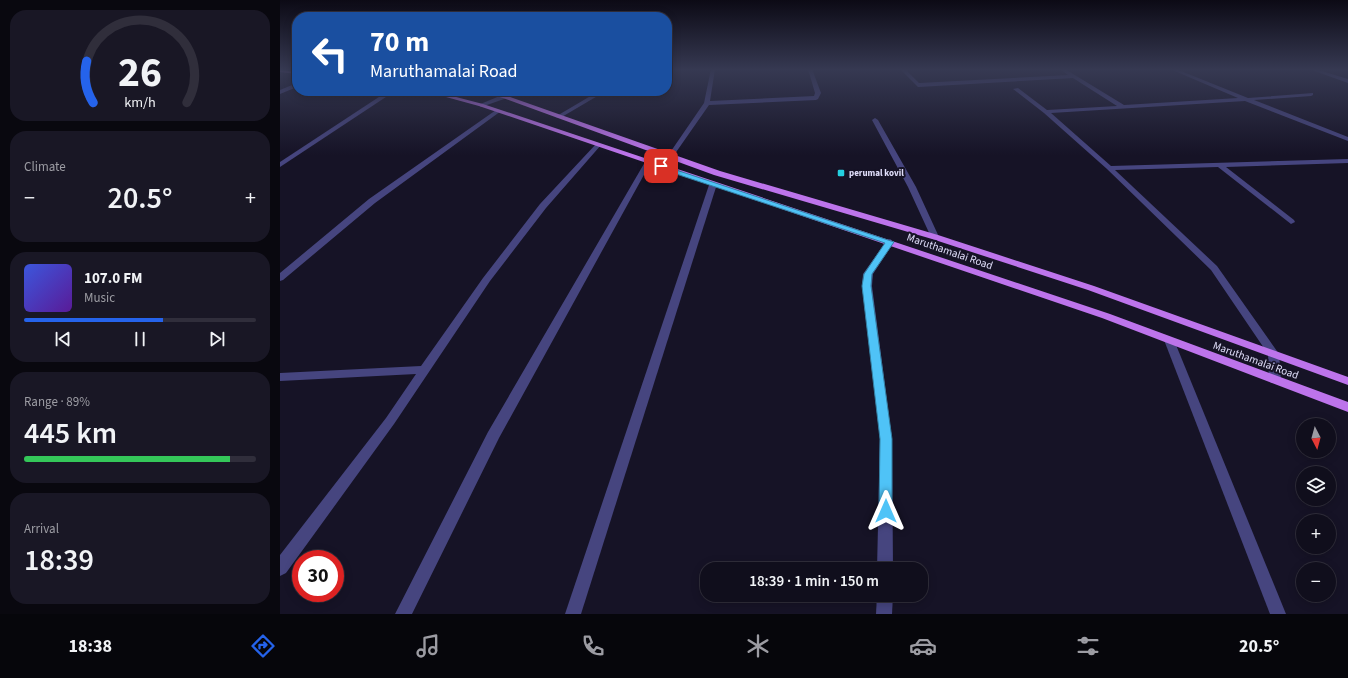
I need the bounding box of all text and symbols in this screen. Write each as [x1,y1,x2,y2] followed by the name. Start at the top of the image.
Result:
[370,22,429,62] text: 70 m
[304,28,356,80] icon: left
[118,43,162,103] text: 26
[370,59,517,84] text: Maruthamalai Road
[124,92,156,113] text: km/h
[644,149,678,183] pin
[650,155,672,177] icon: arrive
[24,158,66,176] text: Climate
[849,167,904,180] place label: perumal kovil
[836,168,846,178] marker: perumal kovil
[108,177,172,220] text: 20.5°
[24,182,35,214] text: −
[245,182,256,214] text: +
[905,230,995,273] street label: Maruthamalai Road
[84,268,142,289] text: 107.0 FM
[84,289,115,307] text: Music
[52,328,74,350] icon: previous
[129,328,151,350] icon: pause
[206,328,228,350] icon: next
[1211,338,1301,383] street label: Maruthamalai Road
[24,393,90,411] text: Range · 89%
[24,412,117,455] text: 445 km
[1296,418,1336,458] north arrow
[1296,418,1336,602] map controls
[1296,466,1336,506] button: layers
[865,490,907,532] position arrow
[1296,514,1336,554] button: +
[24,520,59,538] text: Arrival
[24,539,94,582] text: 18:39
[292,550,344,602] speed limit sign: 30
[1296,562,1336,602] button: −
[749,571,879,592] text: 18:39 · 1 min · 150 m
[249,632,277,660] icon: directions
[414,632,442,660] icon: music
[579,632,607,660] icon: phone
[744,632,772,660] icon: climate
[909,632,937,660] icon: car
[1074,632,1102,660] icon: filters
[69,634,112,659] text: 18:38
[1239,634,1279,659] text: 20.5°

